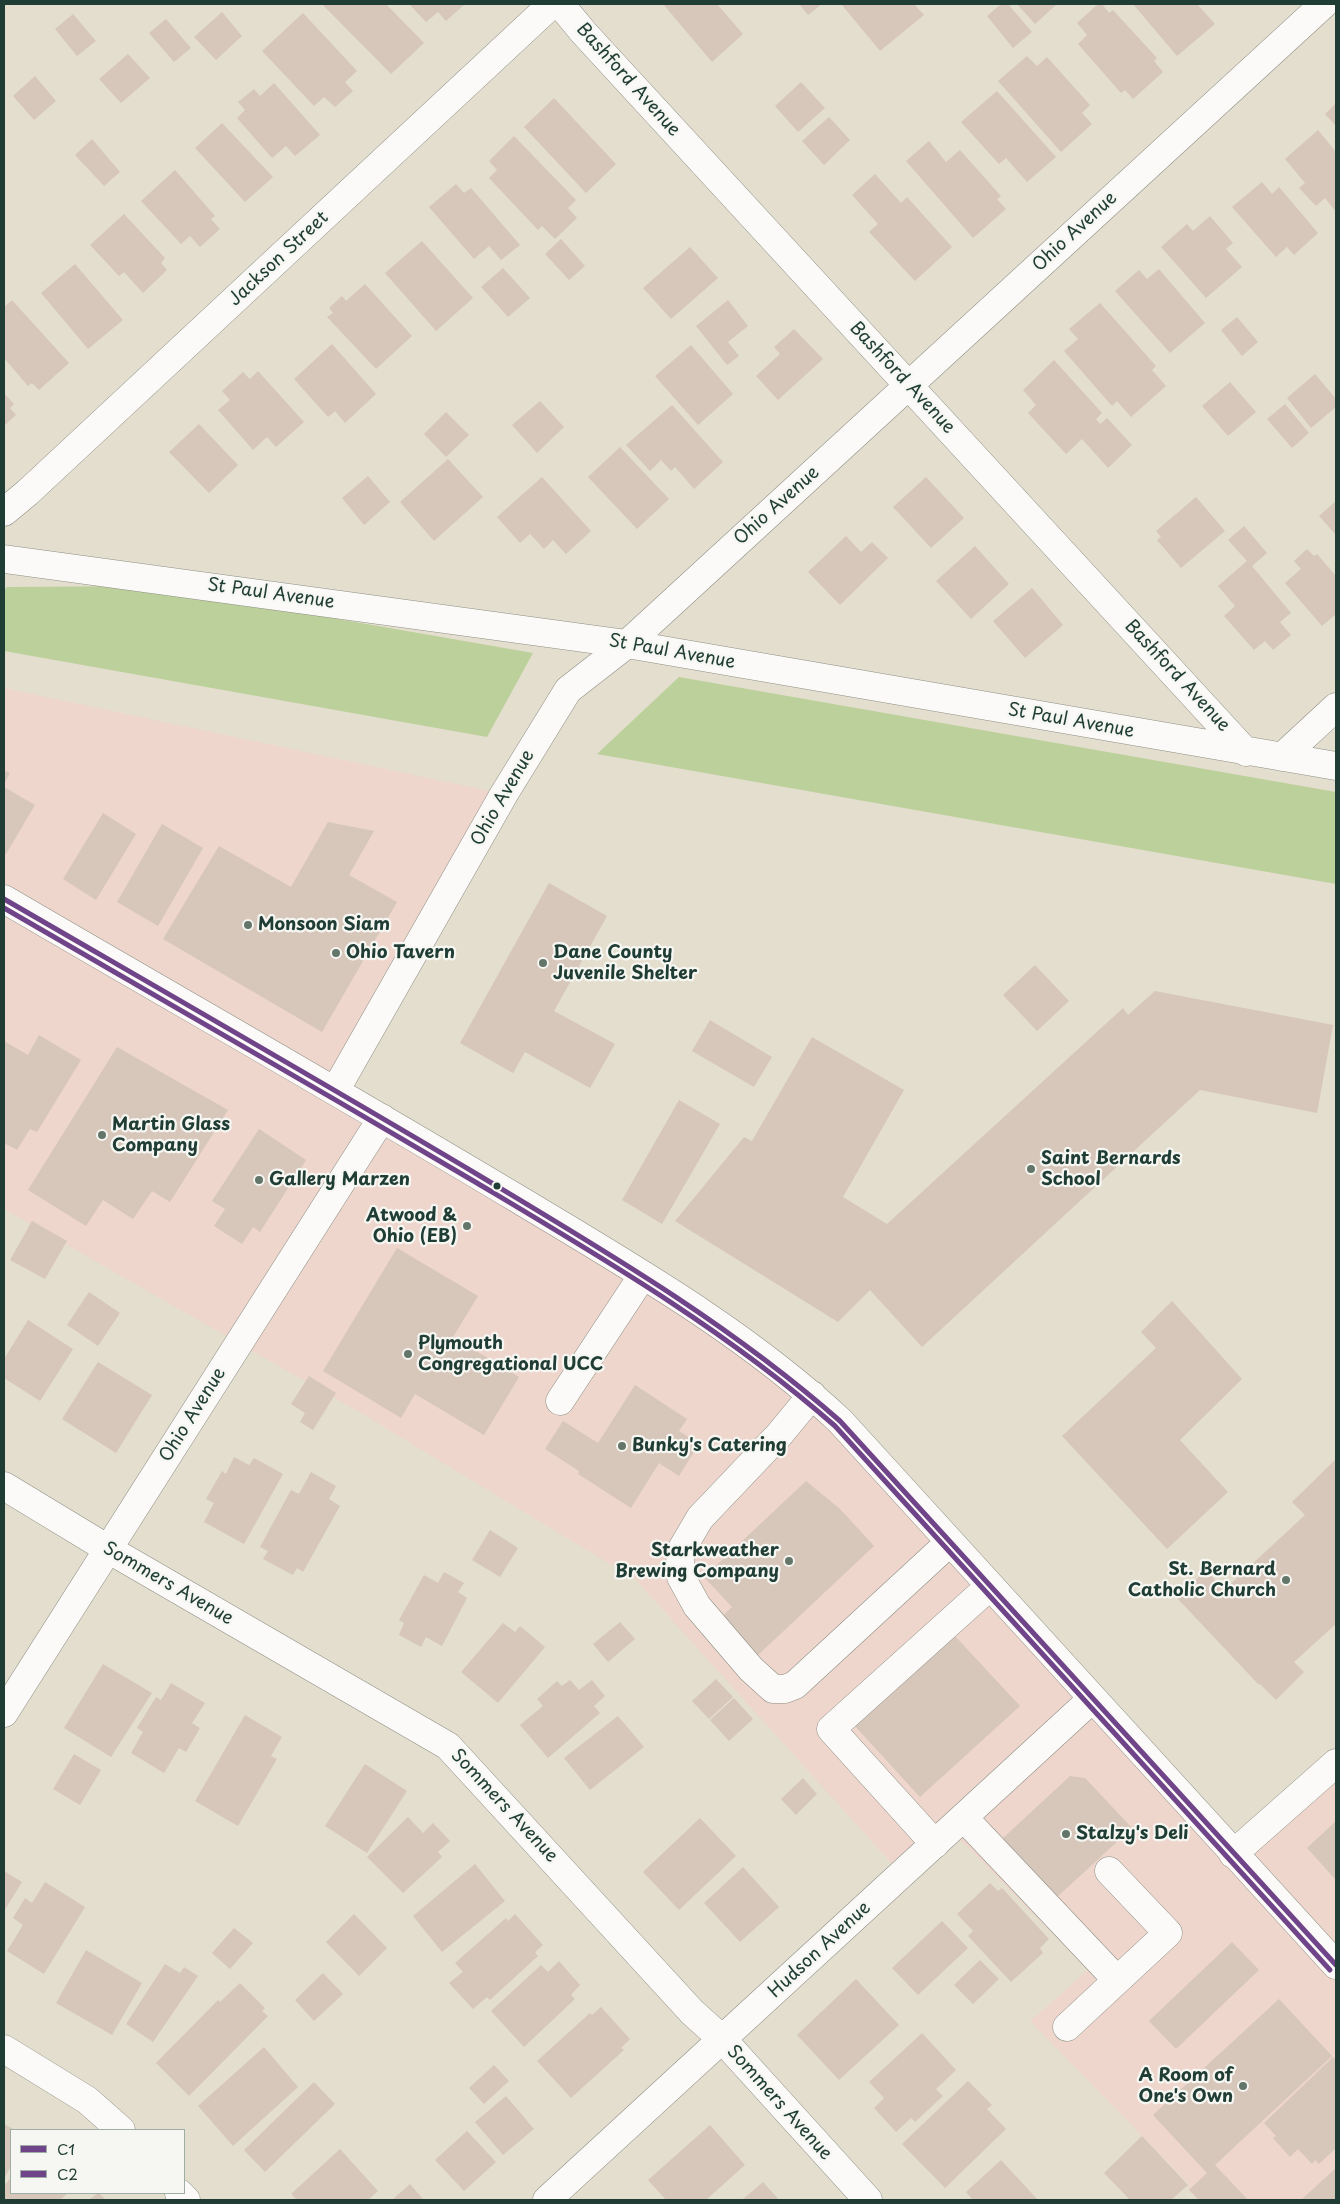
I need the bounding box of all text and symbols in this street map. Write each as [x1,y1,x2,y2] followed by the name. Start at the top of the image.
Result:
[571,19,685,141] street label: Bashford Avenue
[1028,188,1122,276] street label: Ohio Avenue
[225,207,333,311] street label: Jackson Street
[845,318,959,438] street label: Bashford Avenue
[730,462,824,550] street label: Ohio Avenue
[206,574,336,614] street label: St Paul Avenue
[1120,616,1234,736] street label: Bashford Avenue
[607,630,737,674] street label: St Paul Avenue
[1006,699,1136,743] street label: St Paul Avenue
[467,746,539,850] street label: Ohio Avenue
[258,914,390,936] place label: Monsoon Siam
[242,919,254,931] marker: Monsoon Siam
[346,942,455,964] place label: Ohio Tavern
[553,942,697,984] place label: Dane County Juvenile Shelter
[330,947,342,959] marker: Ohio Tavern
[537,957,549,969] marker: Dane County Juvenile Shelter
[112,1114,230,1156] place label: Martin Glass Company
[96,1129,108,1141] marker: Martin Glass Company
[1041,1148,1181,1190] place label: Saint Bernards School
[1025,1163,1037,1175] marker: Saint Bernards School
[269,1169,410,1191] place label: Gallery Marzen
[253,1174,265,1186] marker: Gallery Marzen
[492,1181,502,1191] unlabelled marker
[366,1205,457,1248] place label: Atwood & Ohio (EB)
[461,1220,473,1232] marker: Atwood & Ohio (EB)
[418,1333,603,1376] place label: Plymouth Congregational UCC
[402,1348,414,1360] marker: Plymouth Congregational UCC
[155,1364,231,1466] street label: Ohio Avenue
[632,1435,787,1457] place label: Bunky's Catering
[616,1440,628,1452] marker: Bunky's Catering
[99,1538,237,1630] street label: Sommers Avenue
[615,1540,779,1582] place label: Starkweather Brewing Company
[783,1555,795,1567] marker: Starkweather Brewing Company
[1128,1559,1276,1602] place label: St. Bernard Catholic Church
[1280,1574,1292,1586] marker: St. Bernard Catholic Church
[446,1745,562,1867] street label: Sommers Avenue
[1076,1823,1189,1845] place label: Stalzy's Deli
[1060,1828,1072,1840] marker: Stalzy's Deli
[765,1897,875,2003] street label: Hudson Avenue
[722,2041,836,2165] street label: Sommers Avenue
[1139,2065,1233,2108] place label: A Room of One's Own
[1237,2080,1249,2092] marker: A Room of One's Own
[10,2129,185,2194] legend
[57,2137,75,2160] text: C1
[57,2162,78,2185] text: C2

